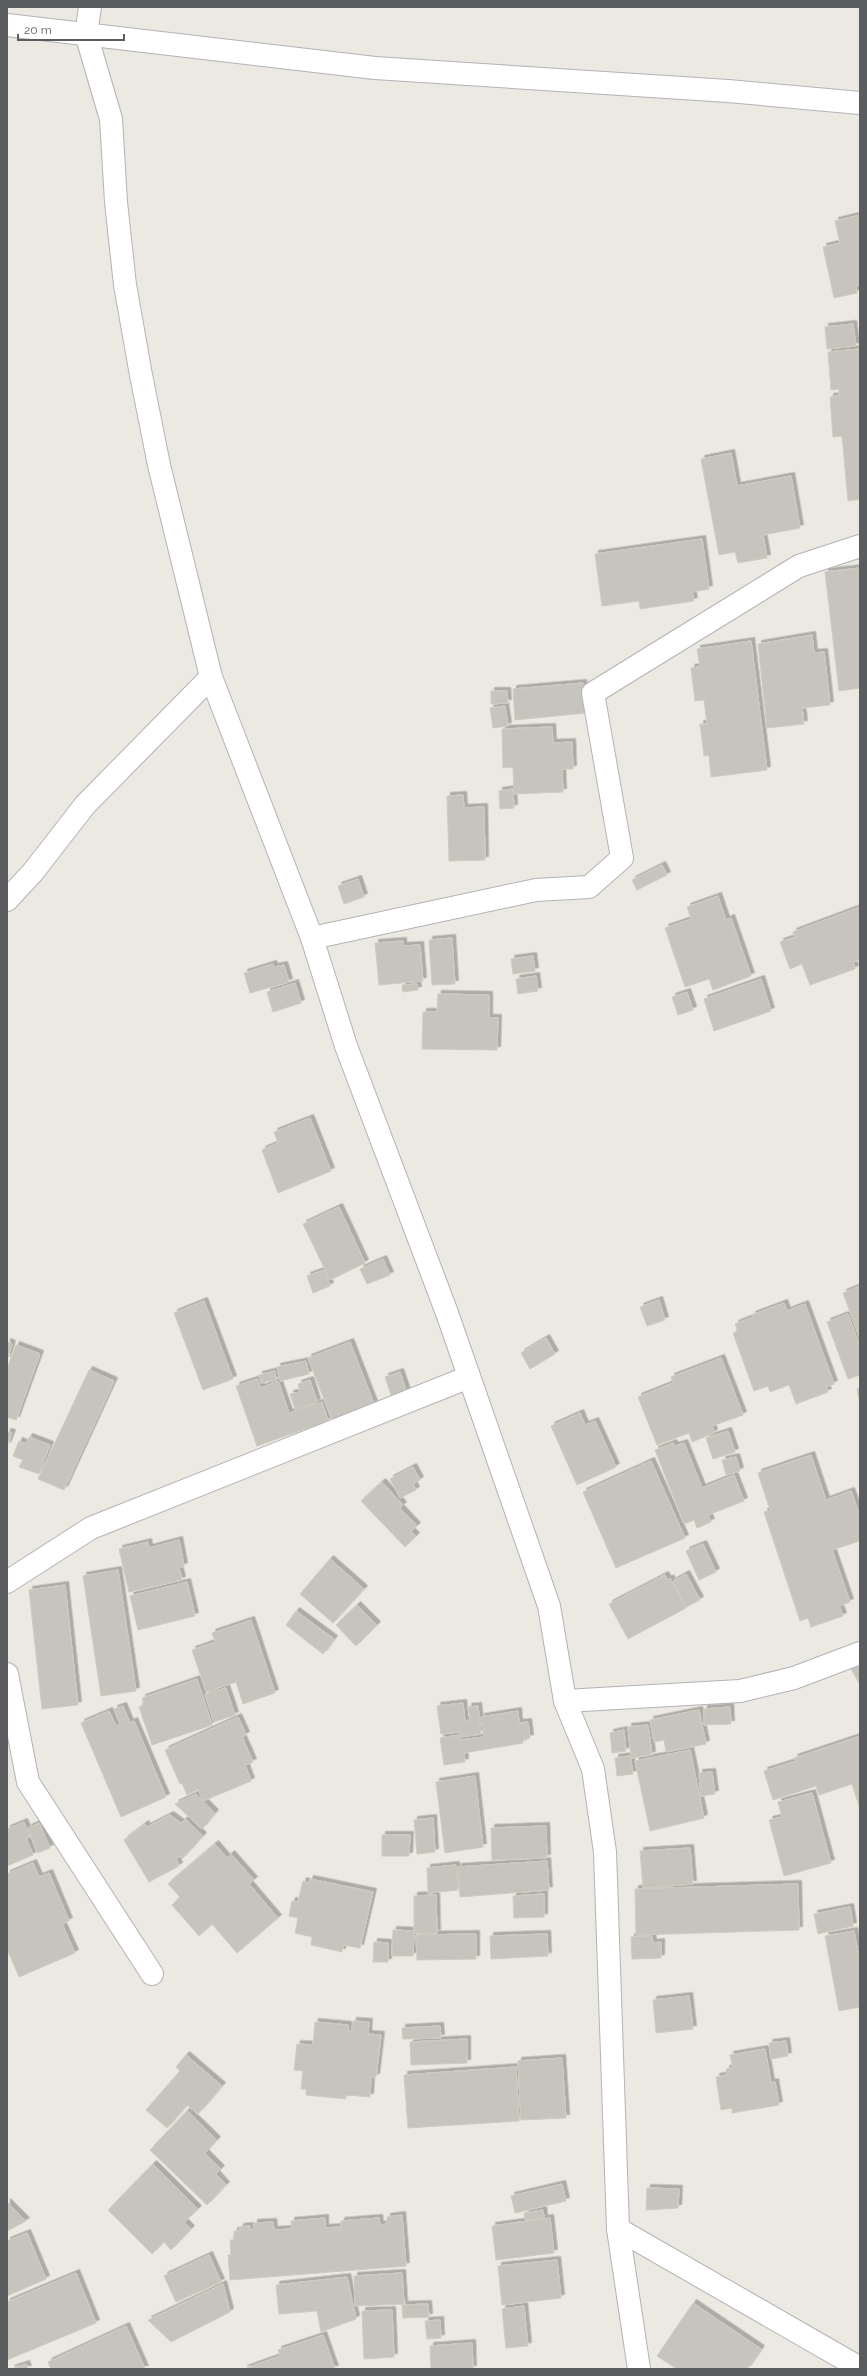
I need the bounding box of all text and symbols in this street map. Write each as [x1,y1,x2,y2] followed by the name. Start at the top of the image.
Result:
[18,16,124,42] scale bar
[24,23,52,37] text: 20 m

